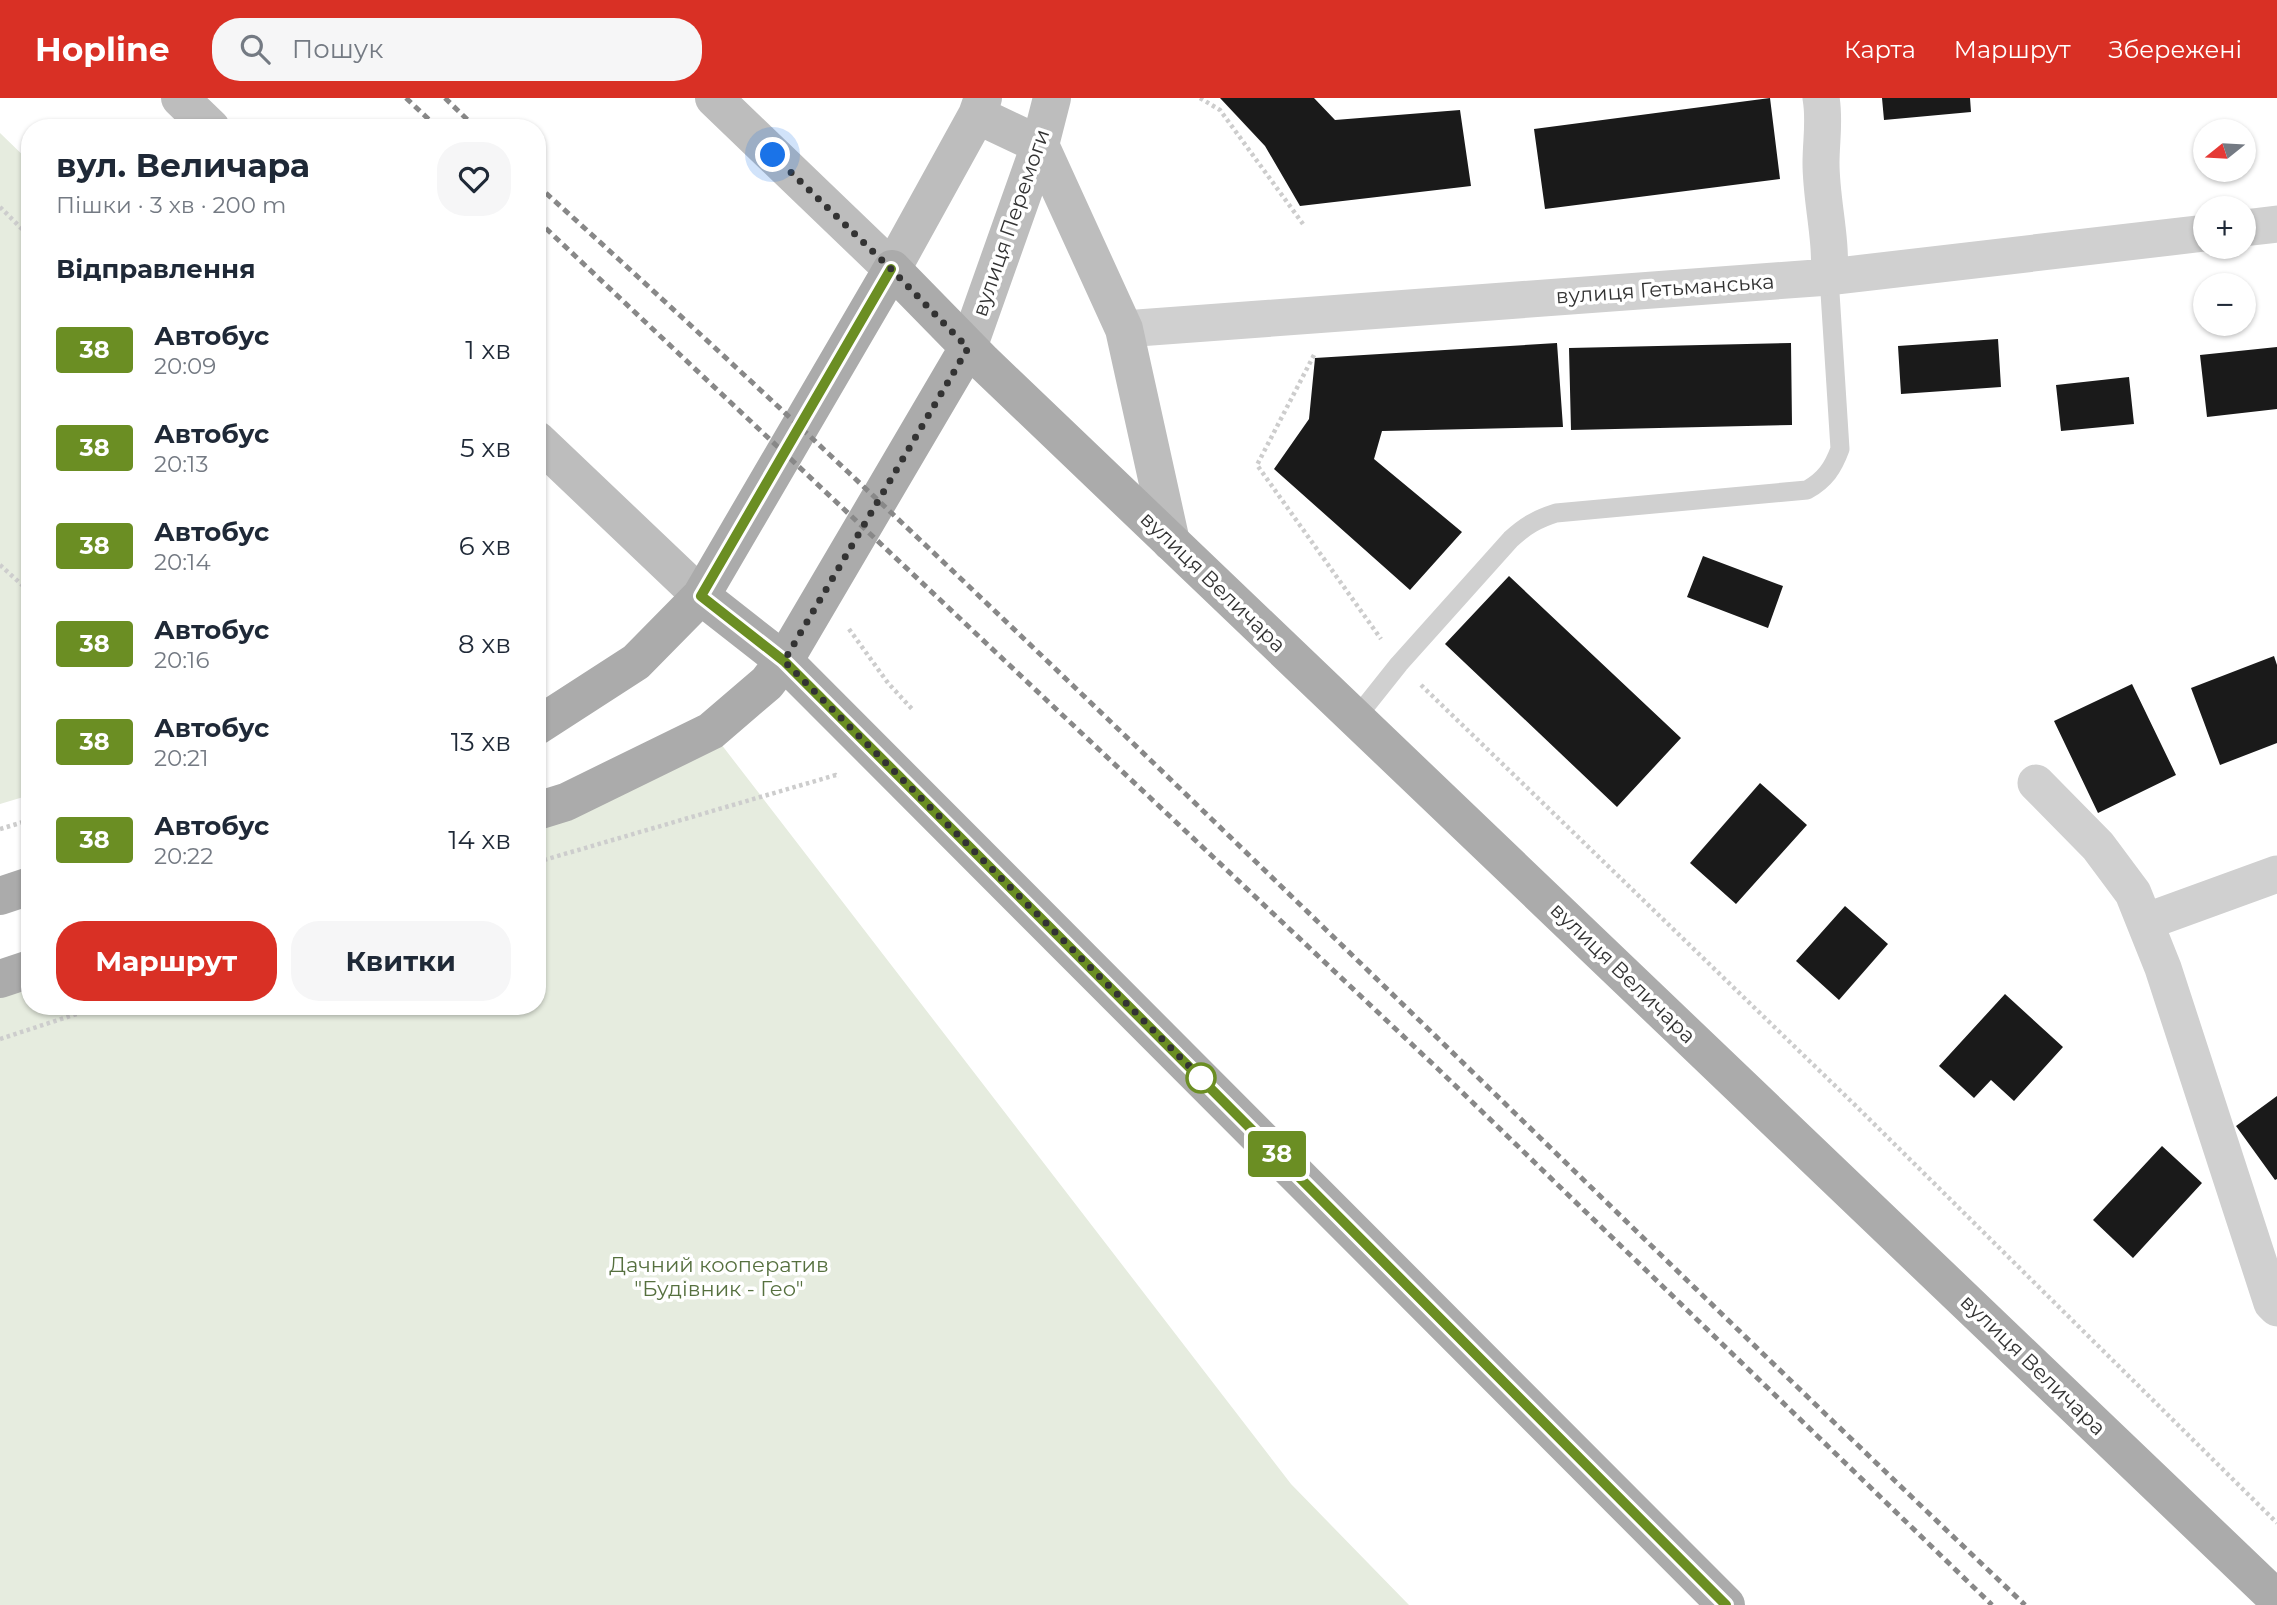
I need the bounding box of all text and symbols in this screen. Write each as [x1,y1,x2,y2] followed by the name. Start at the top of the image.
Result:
[212,18,702,81] search box
[35,29,170,69] text: Hopline
[236,30,274,68] icon: search
[292,33,383,65] text: Пошук
[1844,35,1916,64] text: Карта
[1954,35,2071,64] text: Маршрут
[2109,35,2242,64] text: Збережені
[2193,119,2256,182] north arrow
[2193,119,2256,336] map controls
[967,126,1054,320] street label: вулиця Перемоги
[755,137,790,172] your location
[437,142,511,216] button: heart
[56,145,310,185] text: вул. Величара
[56,191,286,219] text: Пішки · 3 хв · 200 m
[2193,196,2256,259] button: +
[56,253,255,285] text: Відправлення
[1555,268,1775,309] street label: вулиця Гетьманська
[2193,273,2256,336] button: −
[154,320,269,352] text: Автобус
[465,334,511,366] text: 1 хв
[79,335,110,364] text: 38
[154,352,216,380] text: 20:09
[154,418,269,450] text: Автобус
[460,432,511,464] text: 5 хв
[79,433,110,462] text: 38
[154,450,208,478] text: 20:13
[1136,506,1291,657] street label: вулиця Величара
[154,516,269,548] text: Автобус
[459,530,511,562] text: 6 хв
[79,531,110,560] text: 38
[154,548,211,576] text: 20:14
[154,614,269,646] text: Автобус
[458,628,511,660] text: 8 хв
[79,629,110,658] text: 38
[154,646,209,674] text: 20:16
[154,712,269,744] text: Автобус
[451,726,511,758] text: 13 хв
[79,727,110,756] text: 38
[154,744,208,772] text: 20:21
[154,810,269,842] text: Автобус
[448,824,511,856] text: 14 хв
[79,825,110,854] text: 38
[154,842,213,870] text: 20:22
[1546,897,1701,1048] street label: вулиця Величара
[56,921,277,1001] button: Маршрут
[291,921,511,1001] button: Квитки
[1186,1063,1216,1093] unlabelled marker
[1246,1131,1308,1177] line badge: 38
[1262,1139,1292,1168] text: 38
[609,1252,829,1301] park label: Дачний кооператив "Будівник - Гео"
[1956,1289,2111,1440] street label: вулиця Величара

